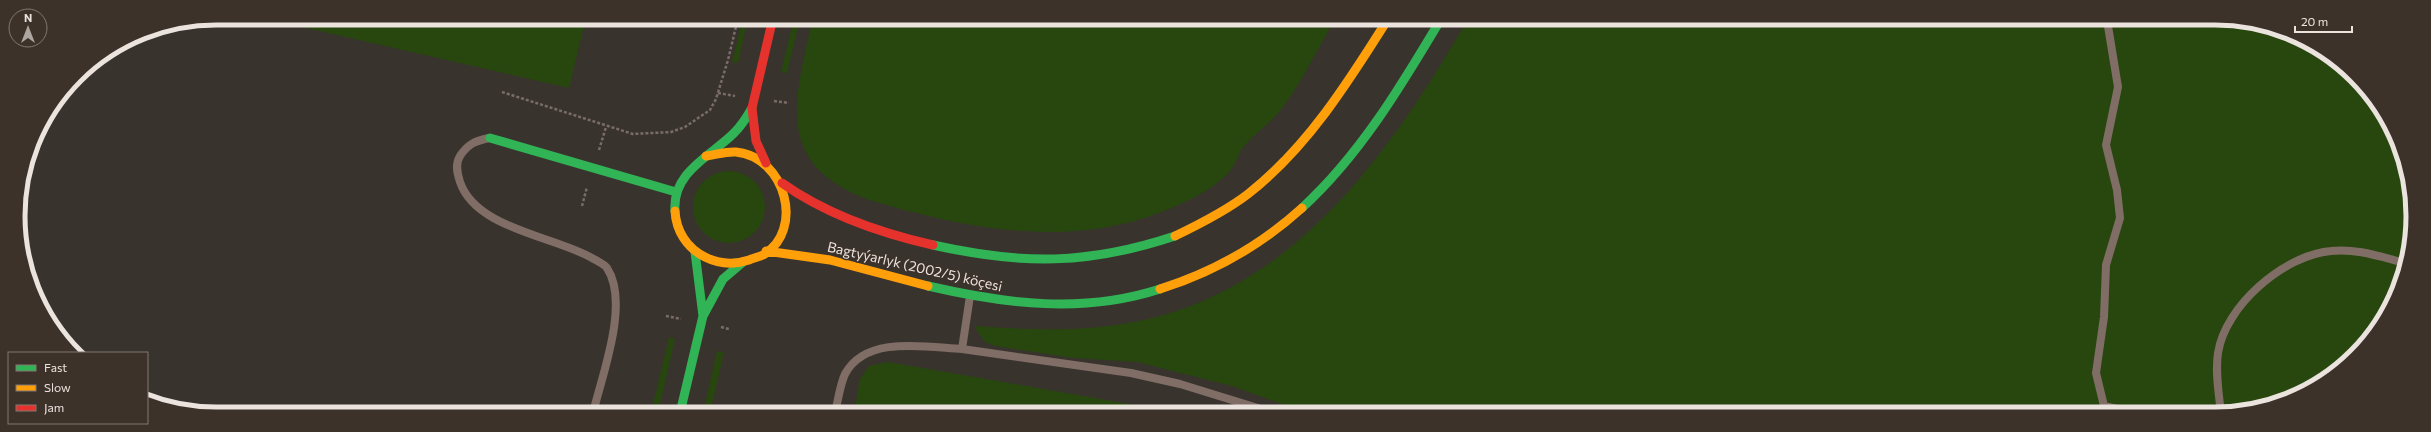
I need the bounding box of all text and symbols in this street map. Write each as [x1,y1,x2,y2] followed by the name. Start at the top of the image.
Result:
[8,8,48,48] north arrow
[2295,8,2352,34] scale bar
[24,11,32,24] text: N
[2301,14,2328,28] text: 20 m
[826,238,1004,294] street label: Bagtyýarlyk (2002/5) köçesi
[8,352,148,424] legend
[44,360,67,374] text: Fast
[44,380,71,394] text: Slow
[44,400,64,415] text: Jam

